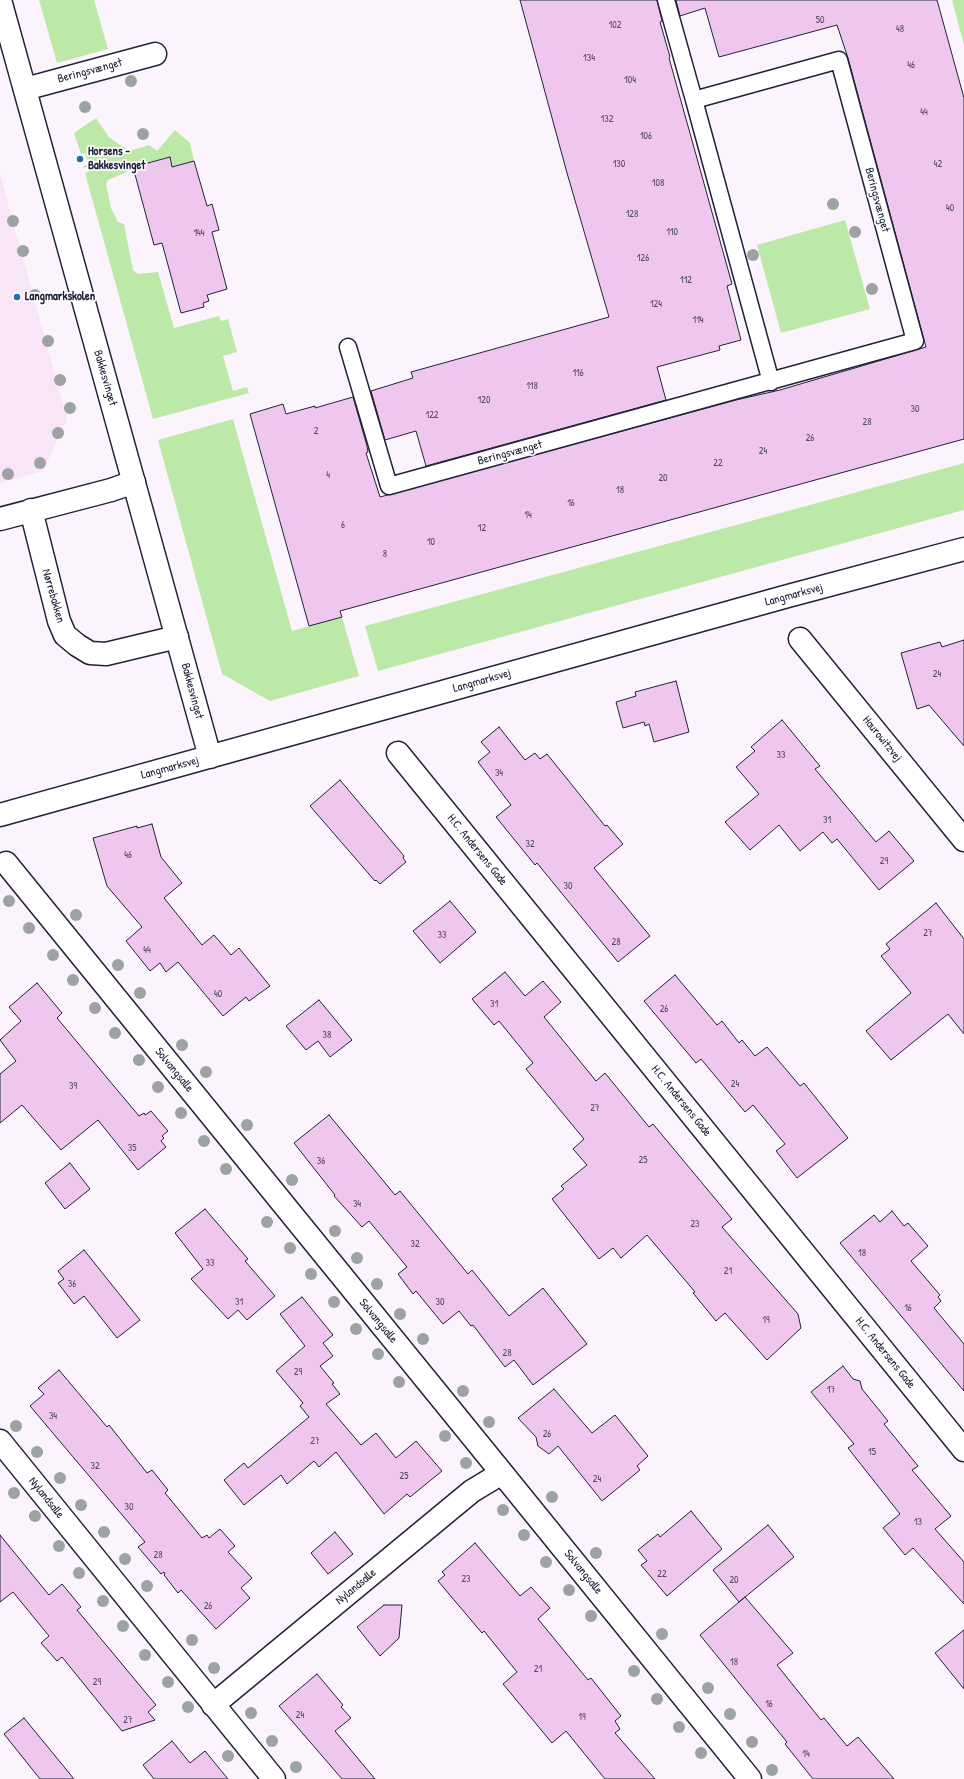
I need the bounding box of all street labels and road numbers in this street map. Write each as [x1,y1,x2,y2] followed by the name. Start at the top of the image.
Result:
[56,55,124,87] street label: Beringsvænget
[861,166,893,234] street label: Beringsvænget
[90,348,120,408] street label: Bakkesvinget
[476,437,544,469] street label: Beringsvænget
[38,567,68,625] street label: Nørrebakken
[763,580,825,610] street label: Langmarksvej
[178,661,206,721] street label: Bakkesvinget
[451,666,513,696] street label: Langmarksvej
[859,713,905,765] street label: Haurowitzvej
[139,753,201,783] street label: Langmarksvej
[444,811,510,889] street label: H.C. Andersens Gade
[152,1045,196,1095] street label: Solvangsalle
[648,1062,714,1140] street label: H.C. Andersens Gade
[356,1296,400,1346] street label: Solvangsalle
[852,1314,918,1392] street label: H.C. Andersens Gade
[25,1475,67,1521] street label: Nylandsalle
[561,1547,605,1597] street label: Solvangsalle
[333,1566,379,1608] street label: Nylandsalle

